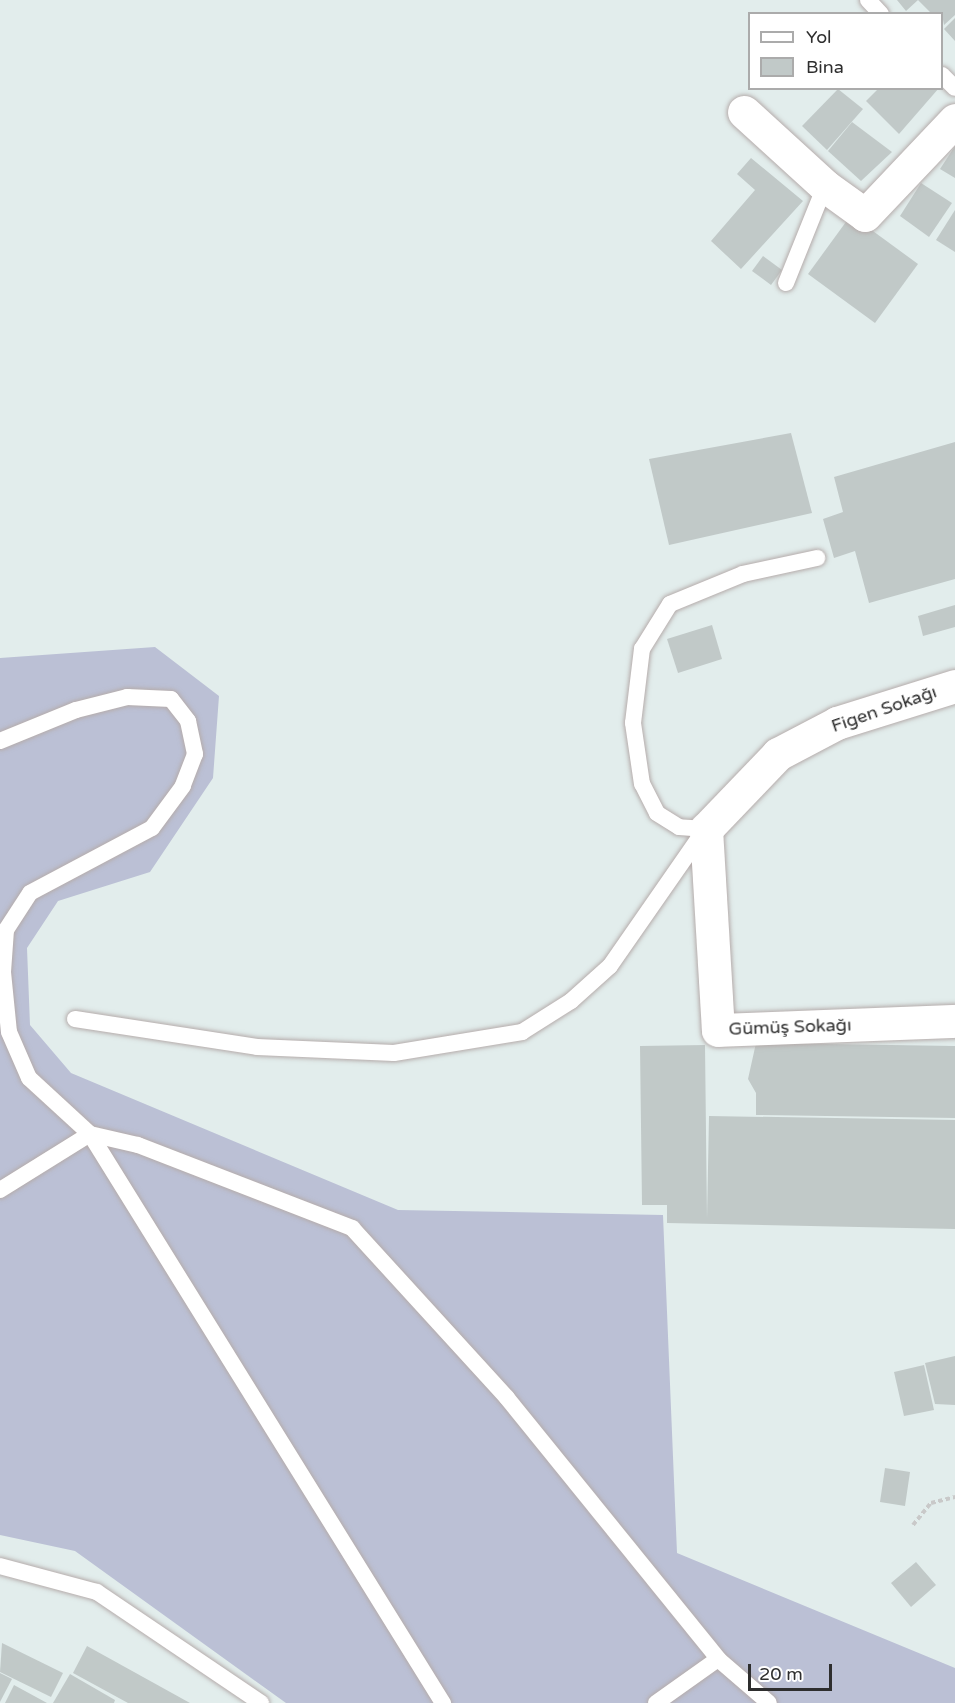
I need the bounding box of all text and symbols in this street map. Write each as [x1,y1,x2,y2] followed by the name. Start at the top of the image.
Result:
[748,12,943,90] legend
[806,26,832,48] text: Yol
[806,56,844,78] text: Bina
[828,681,940,737] street label: Figen Sokağı
[728,1014,852,1040] street label: Gümüş Sokağı
[751,1652,835,1690] scale bar
[759,1663,803,1685] text: 20 m

